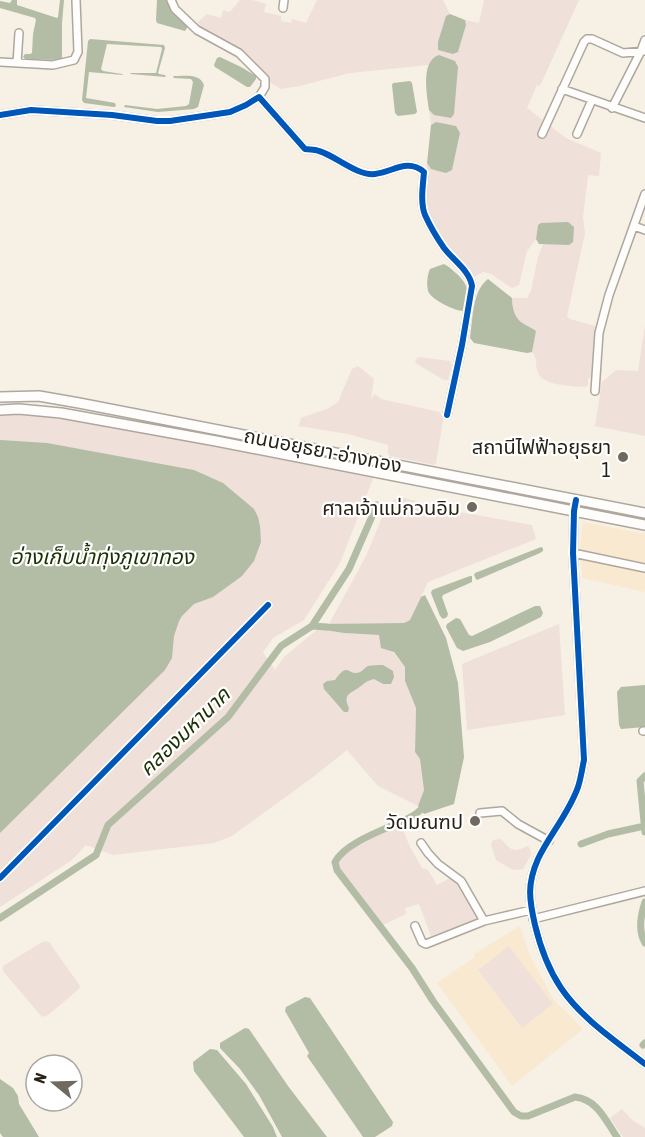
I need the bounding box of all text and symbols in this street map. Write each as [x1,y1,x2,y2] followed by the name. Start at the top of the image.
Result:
[242,423,404,478] street label: ถนนอยุธยา-อ่างทอง
[472,435,611,481] place label: สถานีไฟฟ้าอยุธยา 1
[616,450,630,464] marker: สถานีไฟฟ้าอยุธยา 1
[322,496,460,519] place label: ศาลเจ้าแม่กวนอิม
[465,500,479,514] marker: ศาลเจ้าแม่กวนอิม
[10,542,195,570] water label: อ่างเก็บน้ำทุ่งภูเขาทอง
[134,681,235,780] water label: คลองมหานาค
[386,810,463,833] place label: วัดมณฑป
[468,814,482,828] marker: วัดมณฑป
[24,1053,84,1113] north arrow
[30,1071,50,1086] text: N

